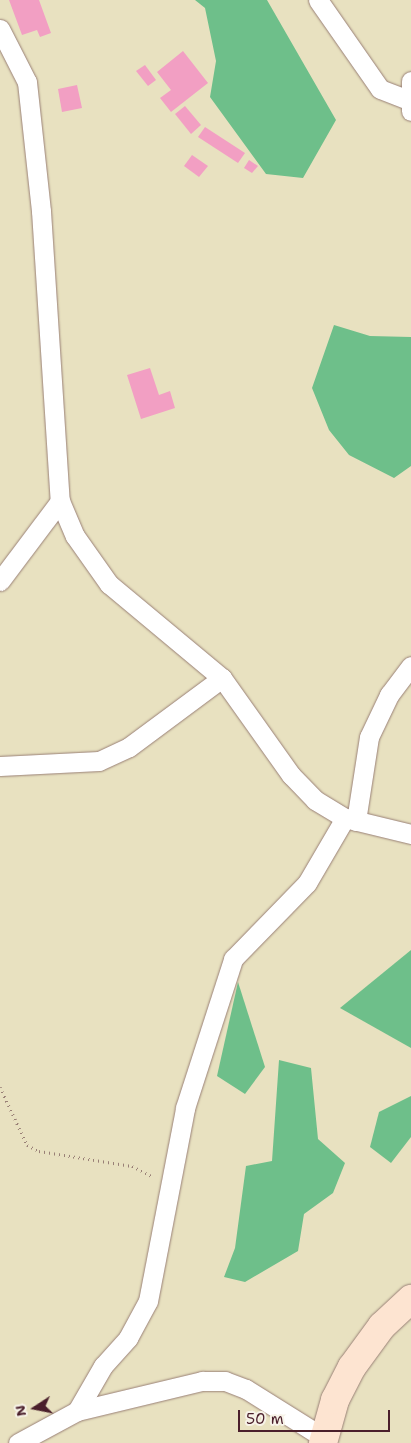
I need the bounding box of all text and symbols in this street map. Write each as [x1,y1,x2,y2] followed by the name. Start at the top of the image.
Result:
[10,1383,60,1433] north arrow
[241,1400,394,1432] scale bar
[10,1404,30,1418] text: N
[246,1409,284,1429] text: 50 m

